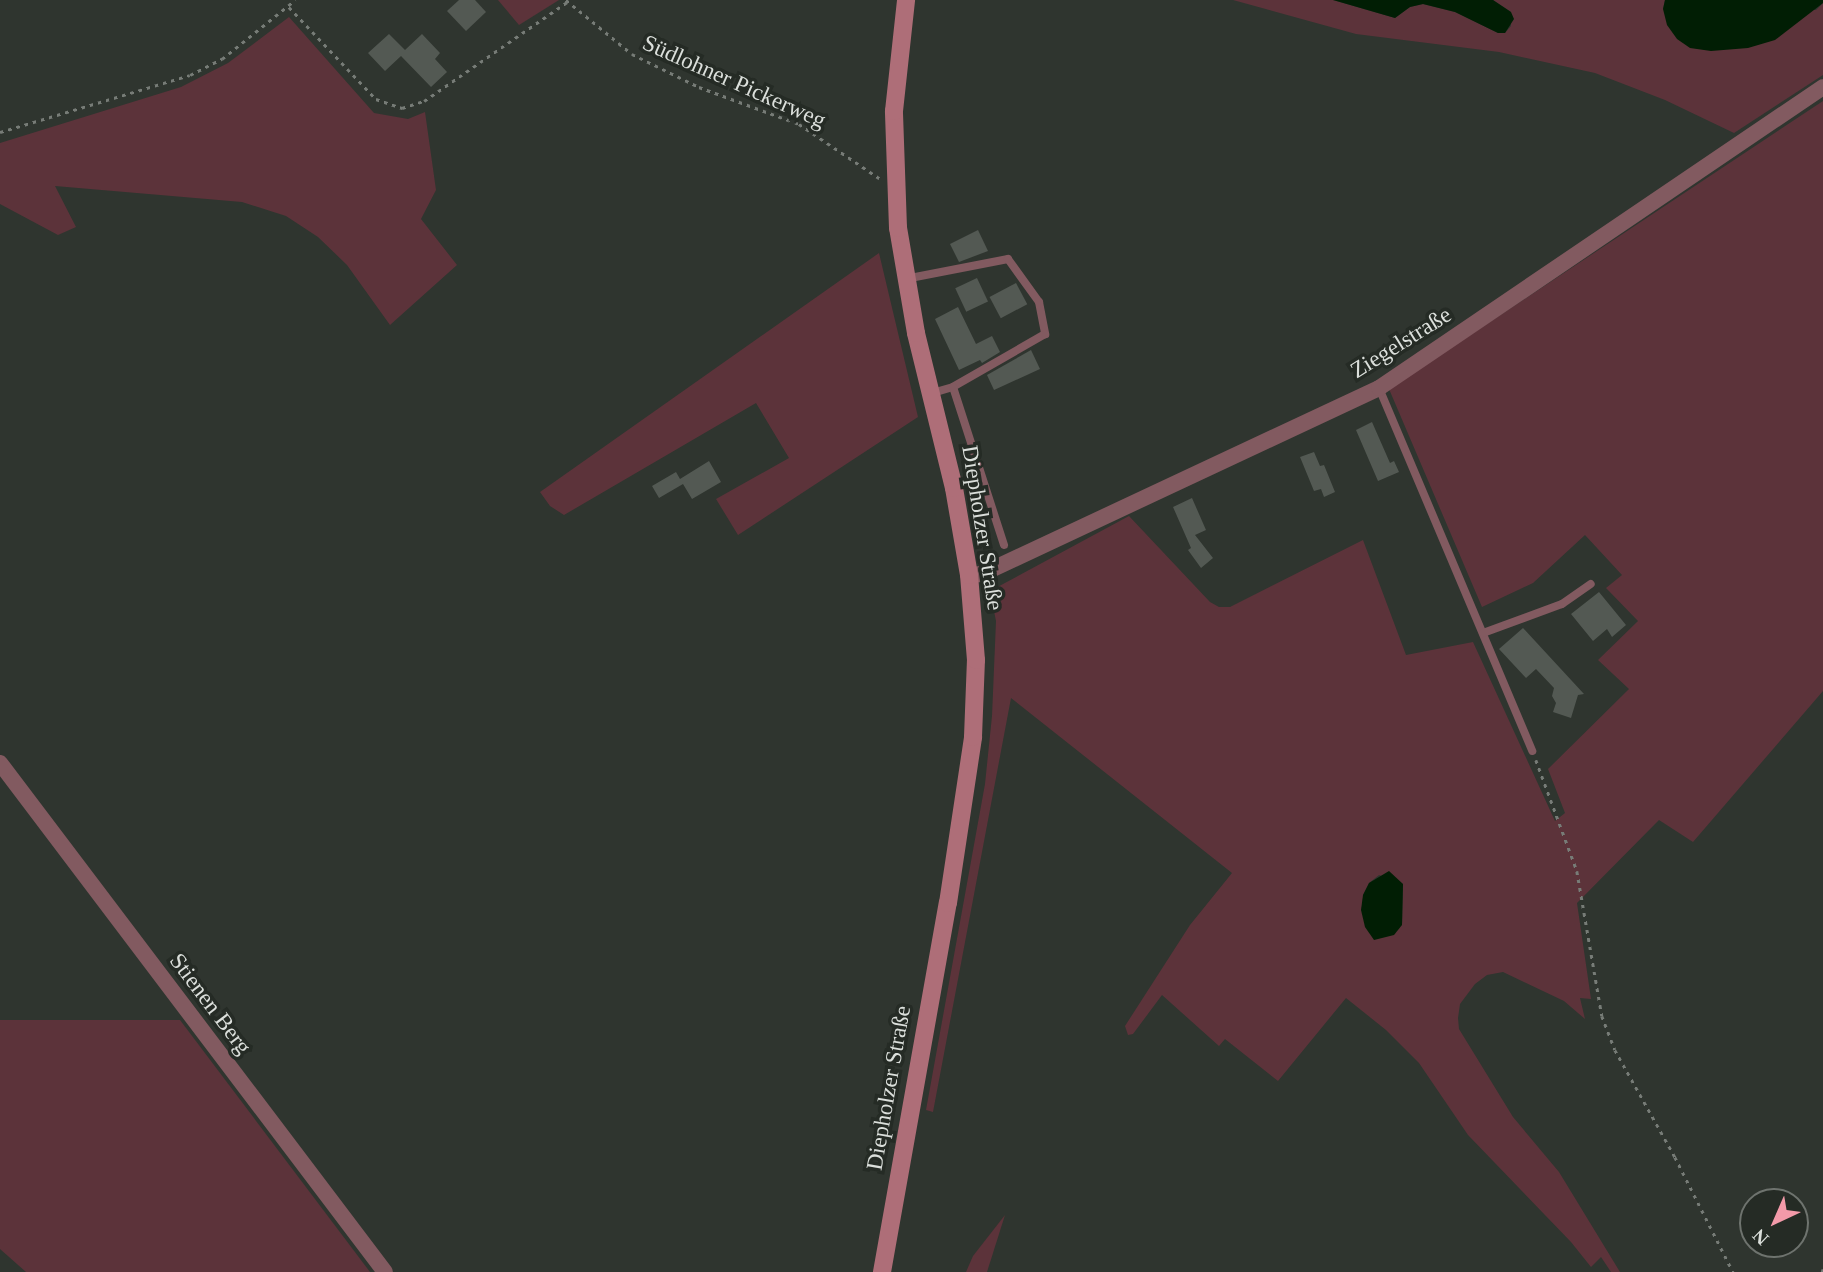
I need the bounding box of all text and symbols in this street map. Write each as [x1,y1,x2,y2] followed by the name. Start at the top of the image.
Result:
[638,29,830,135] street label: Südlohner Pickerweg
[1345,301,1457,385] street label: Ziegelstraße
[955,444,1009,612] street label: Diepholzer Straße
[163,948,257,1060] street label: Stienen Berg
[861,1004,917,1172] street label: Diepholzer Straße
[1739,1188,1809,1258] north arrow
[1748,1225,1773,1249] text: N

